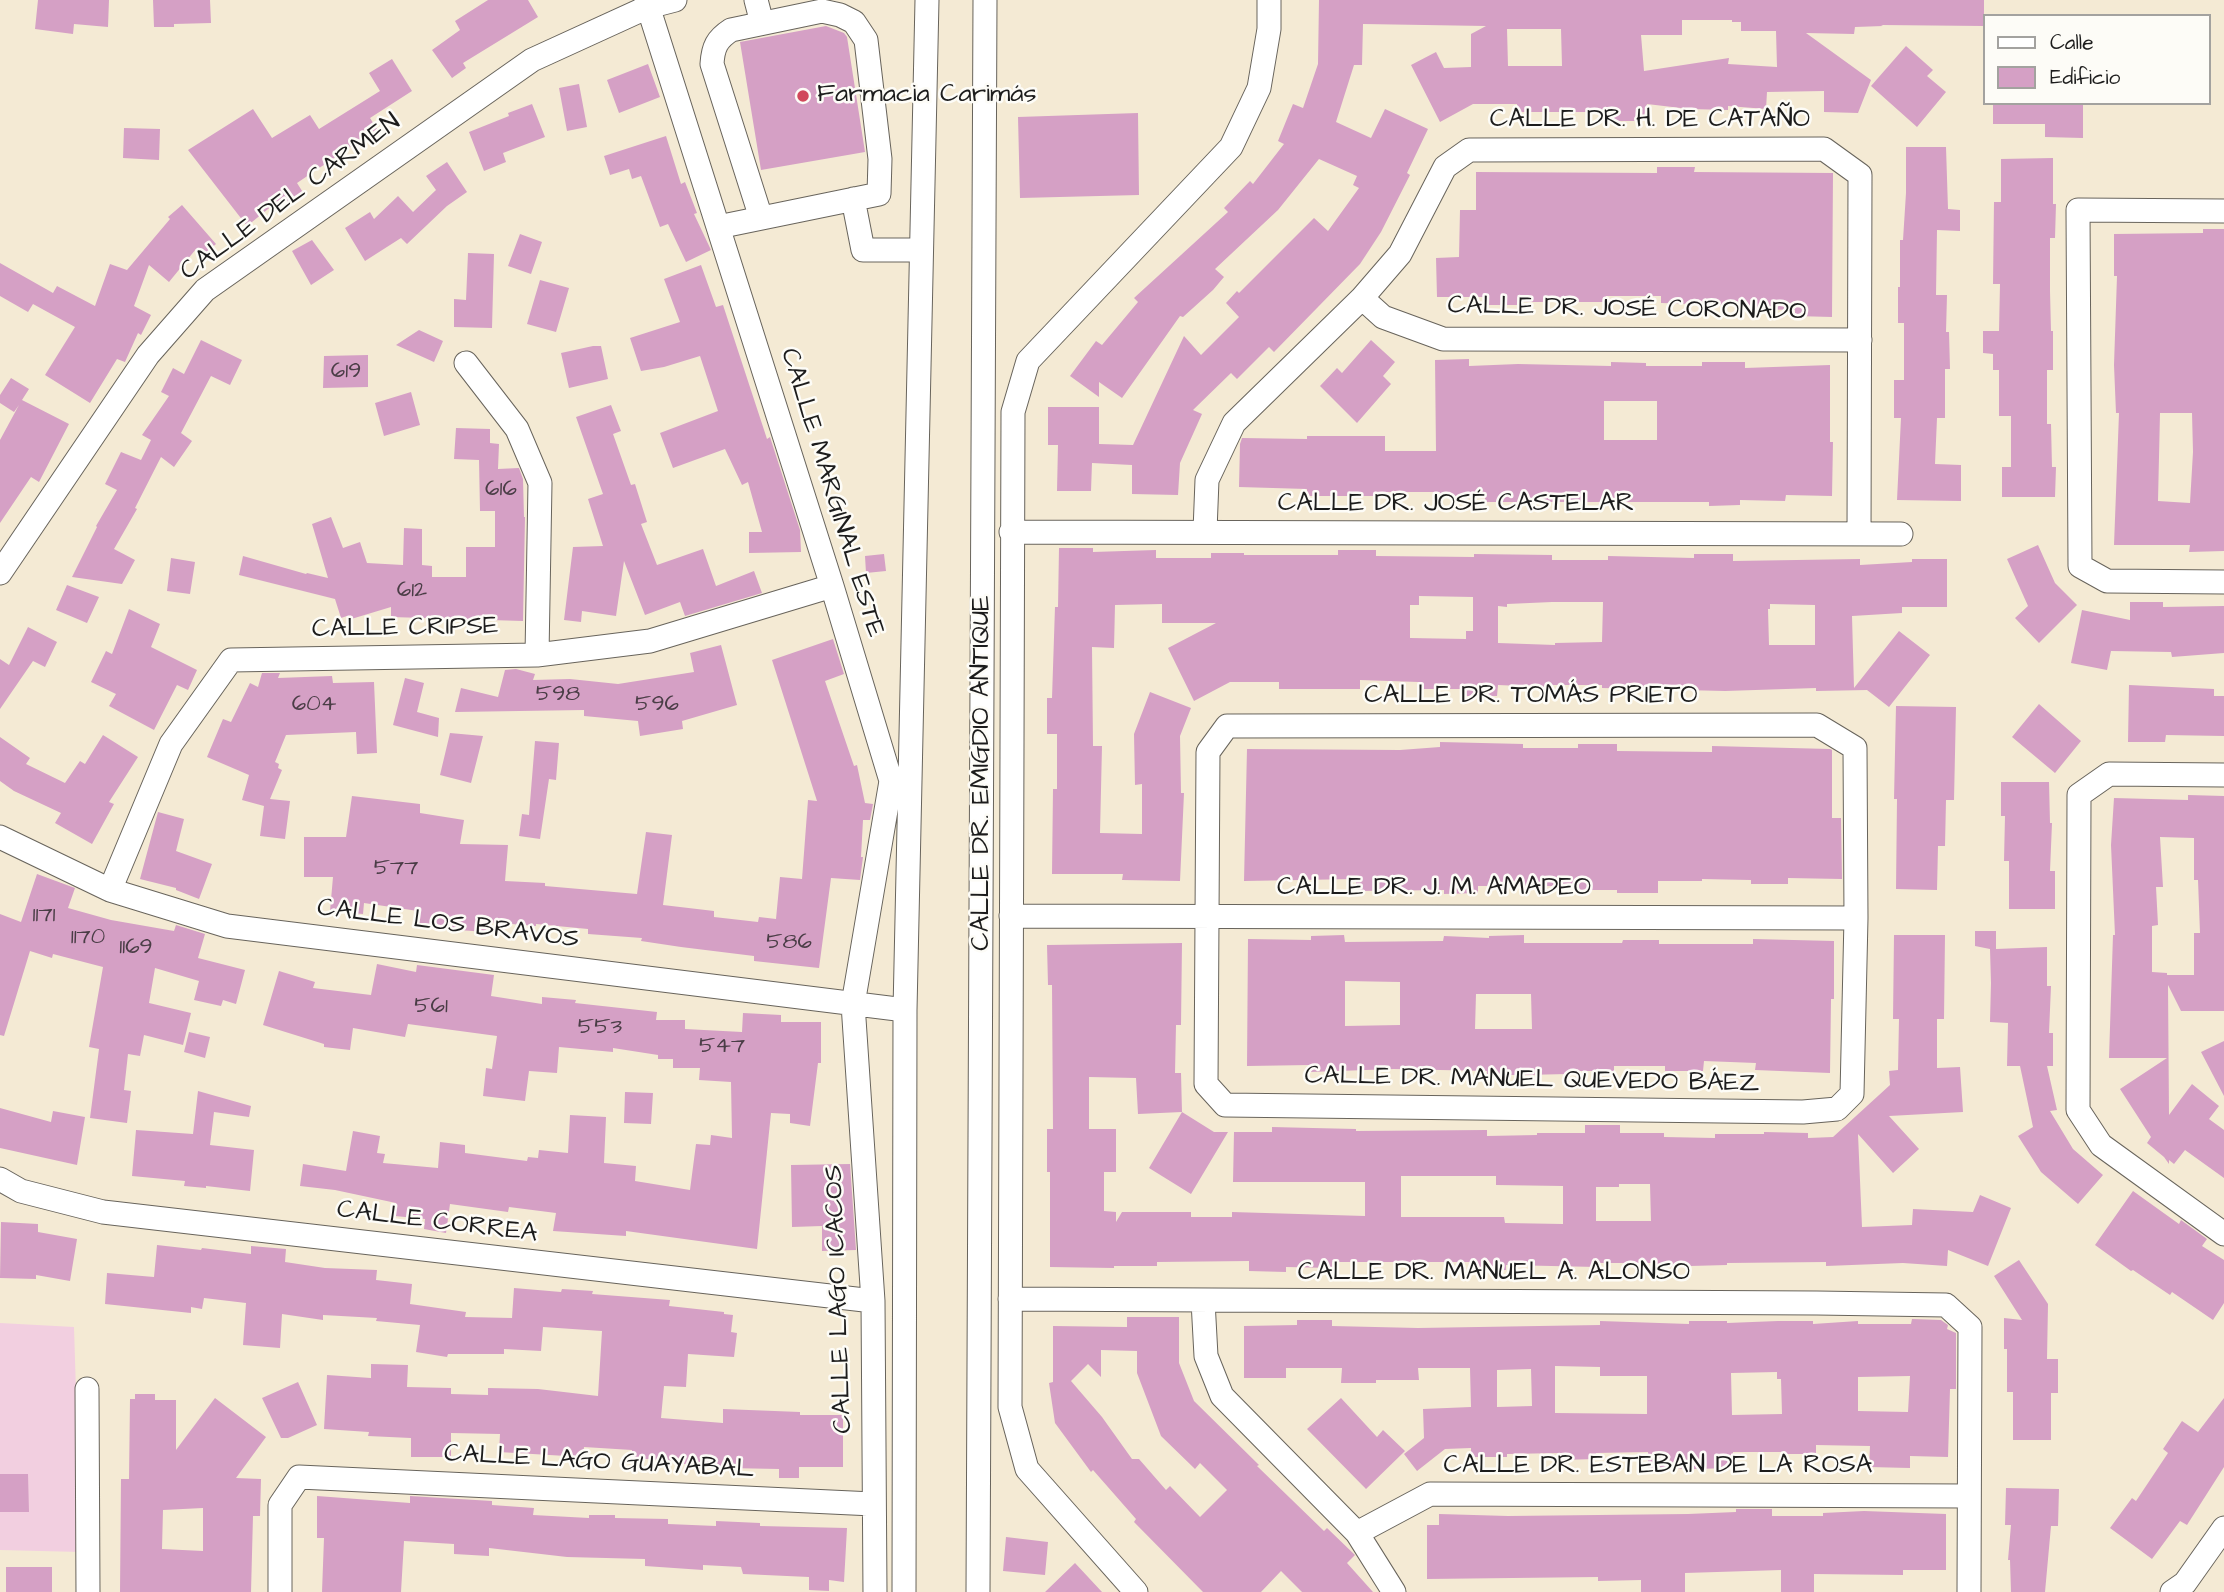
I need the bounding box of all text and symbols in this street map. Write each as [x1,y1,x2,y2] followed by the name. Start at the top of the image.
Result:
[1982,14,2210,105] legend
[2050,28,2094,57] text: Calle
[2050,63,2120,92] text: Edificio
[817,80,1037,112] place label: Farmacia Carimás
[795,88,811,104] marker: Farmacia Carimás
[1490,105,1810,137] street label: CALLE DR. H. DE CATAÑO
[175,108,407,288] street label: CALLE DEL CARMEN
[1447,291,1807,329] street label: CALLE DR. JOSÉ CORONADO
[772,345,890,641] street label: CALLE MARGINAL ESTE
[331,358,361,386] house number: 619
[485,476,517,504] house number: 616
[1278,489,1634,521] street label: CALLE DR. JOSÉ CASTELAR
[397,577,427,605] house number: 612
[967,595,999,951] street label: CALLE DR. EMIGDIO ANTIQUE
[312,612,498,646] street label: CALLE CRIPSE
[536,681,580,709] house number: 598
[1364,681,1698,713] street label: CALLE DR. TOMÁS PRIETO
[292,691,336,719] house number: 604
[635,691,679,719] house number: 596
[374,855,418,883] house number: 577
[1277,873,1591,905] street label: CALLE DR. J. M. AMADEO
[315,893,581,957] street label: CALLE LOS BRAVOS
[33,902,55,930] house number: 1171
[71,924,105,952] house number: 1170
[766,929,812,957] house number: 586
[119,934,153,962] house number: 1169
[414,993,448,1021] house number: 561
[578,1014,622,1042] house number: 553
[699,1033,745,1061] house number: 547
[1304,1061,1760,1101] street label: CALLE DR. MANUEL QUEVEDO BÁEZ
[820,1164,860,1434] street label: CALLE LAGO ICACOS
[335,1195,539,1251] street label: CALLE CORREA
[1298,1258,1690,1290] street label: CALLE DR. MANUEL A. ALONSO
[443,1439,755,1487] street label: CALLE LAGO GUAYABAL
[1444,1451,1872,1483] street label: CALLE DR. ESTEBAN DE LA ROSA

